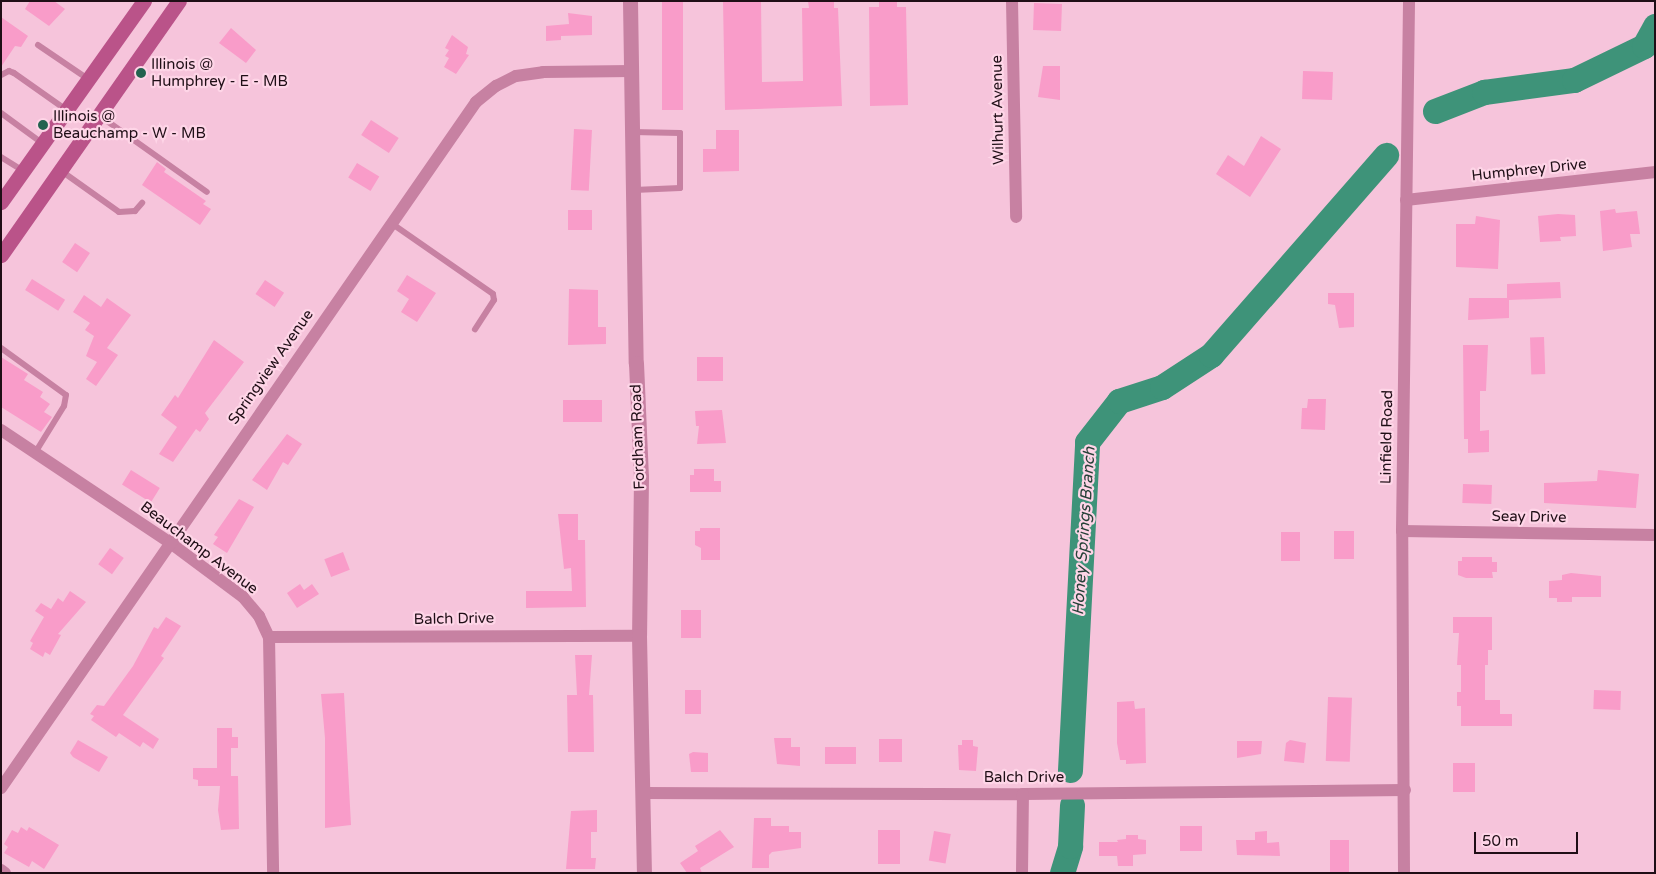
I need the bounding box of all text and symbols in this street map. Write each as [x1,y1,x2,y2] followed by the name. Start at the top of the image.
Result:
[151,55,288,90] place label: Illinois @ Humphrey - E - MB
[988,55,1008,165] street label: Wilhurt Avenue
[135,67,147,79] marker: Illinois @ Humphrey - E - MB
[53,107,206,142] place label: Illinois @ Beauchamp - W - MB
[37,119,49,131] marker: Illinois @ Beauchamp - W - MB
[1471,155,1587,185] street label: Humphrey Drive
[225,306,317,428] street label: Springview Avenue
[627,384,649,490] street label: Fordham Road
[1377,390,1397,484] street label: Linfield Road
[1069,446,1099,616] water label: Honey Springs Branch
[137,498,261,598] street label: Beauchamp Avenue
[1491,507,1567,527] street label: Seay Drive
[414,609,494,629] street label: Balch Drive
[984,769,1064,787] street label: Balch Drive
[1476,822,1580,854] scale bar
[1482,832,1519,850] text: 50 m

